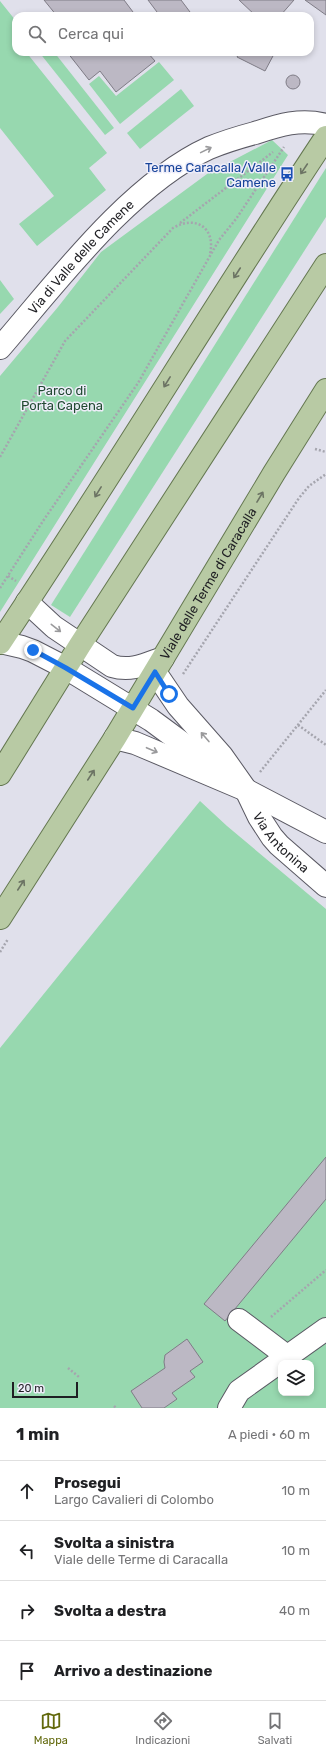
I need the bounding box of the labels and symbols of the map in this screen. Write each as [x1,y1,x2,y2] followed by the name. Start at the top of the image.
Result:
[200,146,212,153] one-way arrow
[145,160,276,190] place label: Terme Caracalla/Valle Camene
[300,164,309,175] one-way arrow
[279,166,295,182] bus stop icon: Terme Caracalla/Valle Camene
[25,196,137,317] street label: Via di Valle delle Camene
[233,267,241,278] one-way arrow
[163,376,171,387] one-way arrow
[21,383,103,413] park label: Parco di Porta Capena
[93,486,101,498] one-way arrow
[256,491,264,503] one-way arrow
[157,505,259,662] street label: Viale delle Terme di Caracalla
[51,624,62,633] one-way arrow
[24,641,42,659] route end
[160,685,178,703] route start
[201,731,210,742] one-way arrow
[146,747,158,754] one-way arrow
[87,770,95,781] one-way arrow
[250,810,312,875] street label: Via Antonina
[17,880,25,891] one-way arrow
[12,1380,78,1399] scale bar

